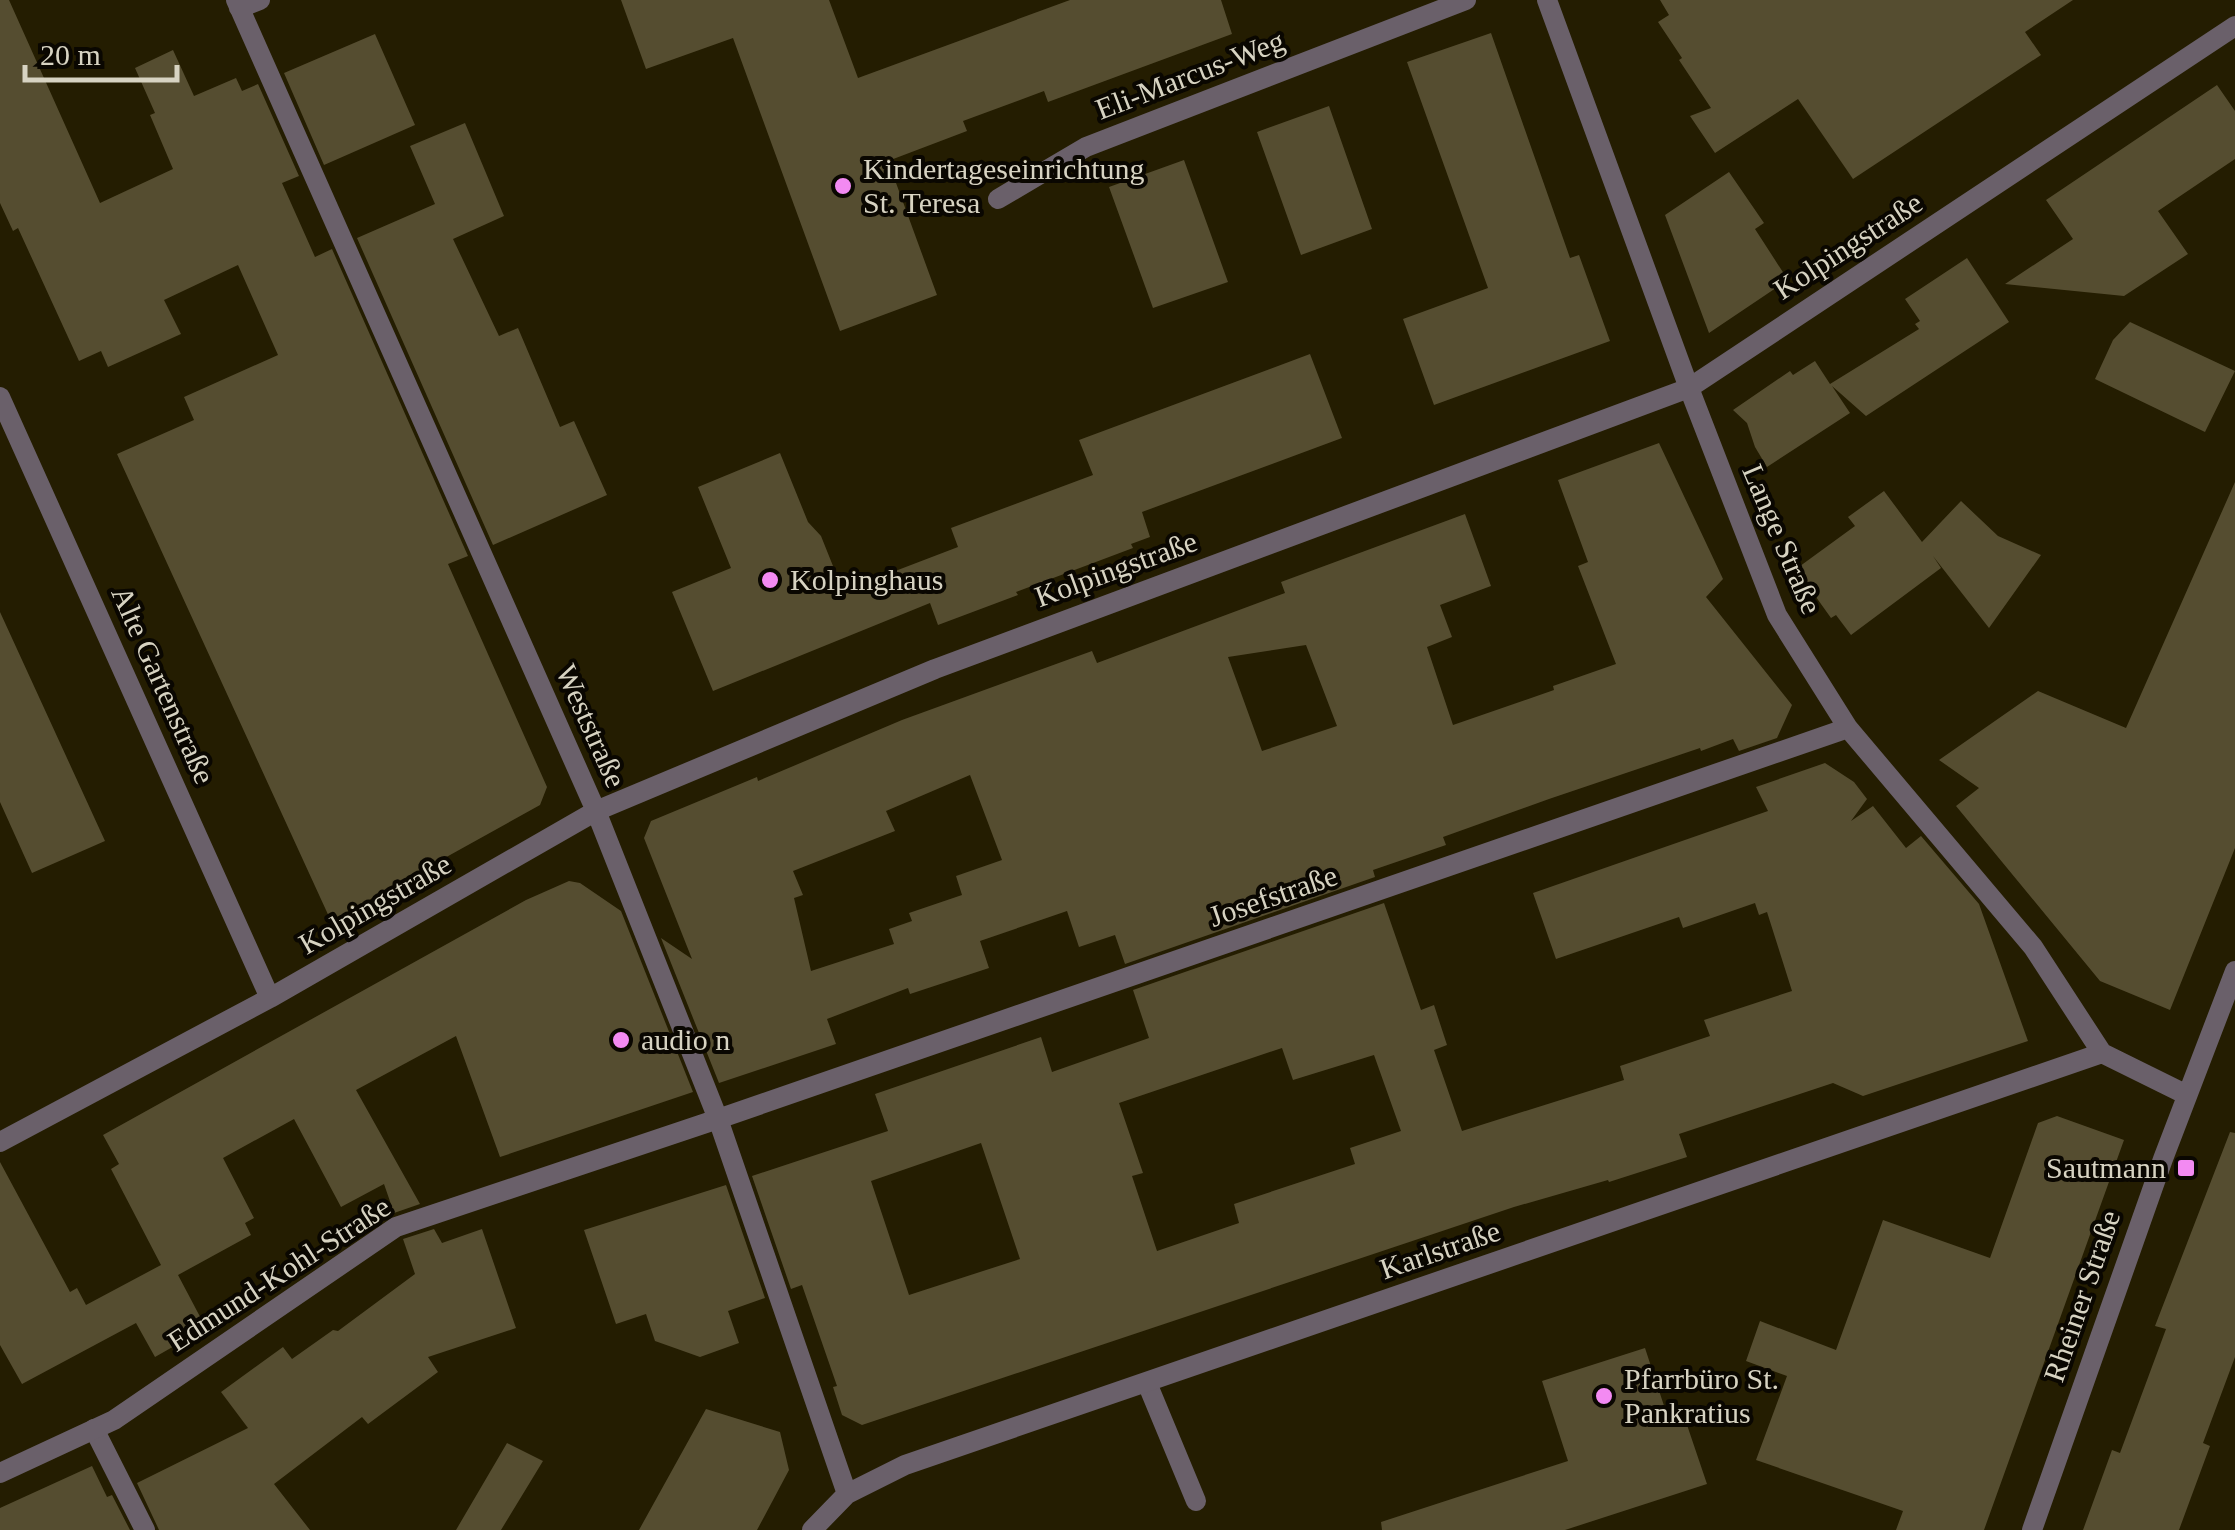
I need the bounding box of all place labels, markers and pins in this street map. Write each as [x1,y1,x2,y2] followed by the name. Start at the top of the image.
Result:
[863,152,1145,219] place label: Kindertageseinrichtung St. Teresa
[832,175,854,197] marker: Kindertageseinrichtung St. Teresa
[790,563,943,596] place label: Kolpinghaus
[759,569,781,591] marker: Kolpinghaus
[641,1023,730,1056] place label: audio n
[610,1029,632,1051] marker: audio n
[2046,1151,2166,1184] place label: Sautmann
[2175,1157,2197,1179] marker: Sautmann
[1624,1362,1779,1429] place label: Pfarrbüro St. Pankratius
[1593,1385,1615,1407] marker: Pfarrbüro St. Pankratius

